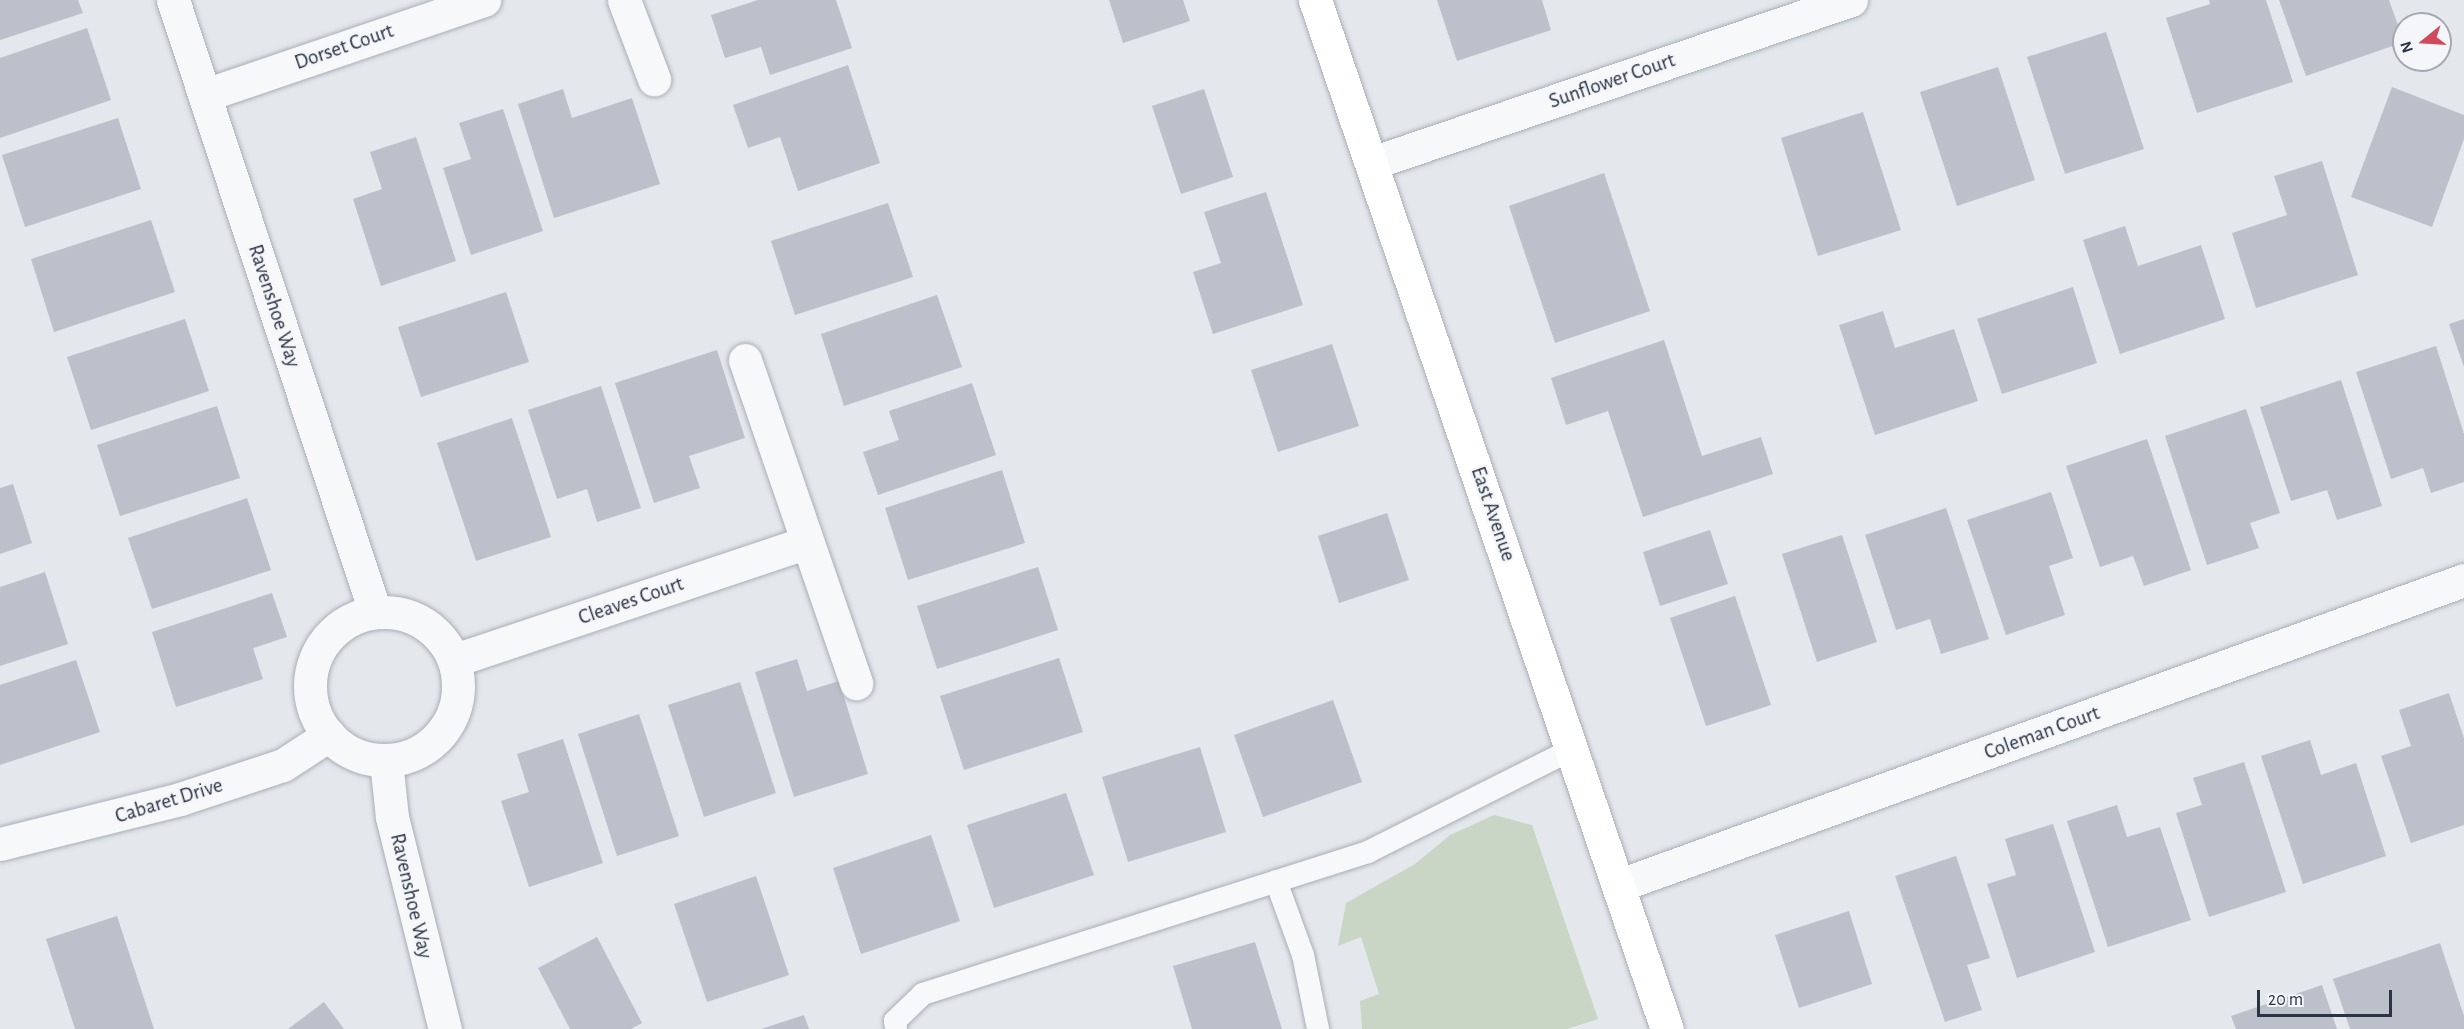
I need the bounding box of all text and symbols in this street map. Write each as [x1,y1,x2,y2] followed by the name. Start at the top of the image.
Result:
[2392,12,2452,72] north arrow
[291,18,397,76] street label: Dorset Court
[2397,39,2416,55] text: N
[1546,48,1678,114] street label: Sunflower Court
[242,241,306,371] street label: Ravenshoe Way
[1465,463,1521,565] street label: East Avenue
[575,571,687,631] street label: Cleaves Court
[1981,700,2103,766] street label: Coleman Court
[112,773,226,829] street label: Cabaret Drive
[384,831,438,961] street label: Ravenshoe Way
[2260,978,2395,1016] scale bar
[2268,991,2303,1009] text: 20 m

